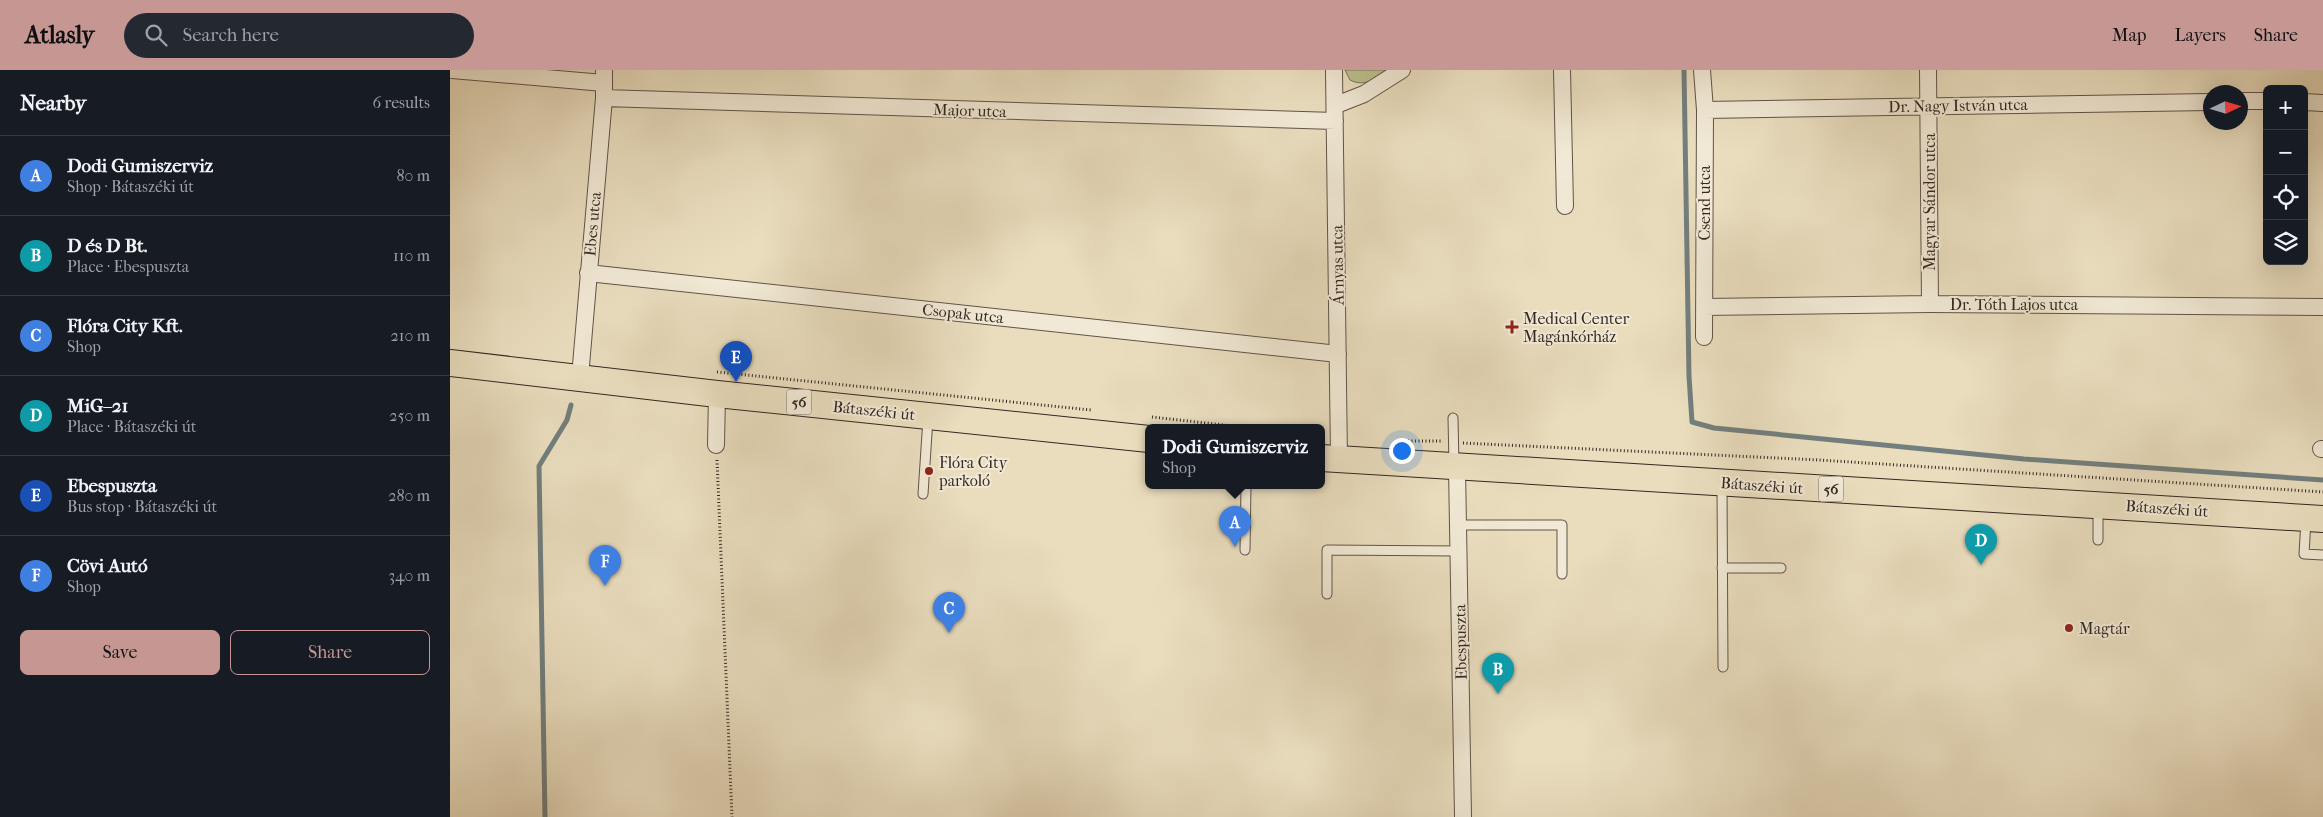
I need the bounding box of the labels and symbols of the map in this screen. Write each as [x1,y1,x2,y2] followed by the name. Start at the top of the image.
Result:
[2203,85,2248,130] north arrow
[1888,95,2029,116] street label: Dr. Nagy István utca
[933,100,1008,121] street label: Major utca
[1920,133,1939,271] street label: Magyar Sándor utca
[1695,165,1714,241] street label: Csend utca
[580,190,605,257] street label: Ebes utca
[1326,224,1348,306] street label: Árnyas utca
[1950,295,2079,314] street label: Dr. Tóth Lajos utca
[921,300,1005,327] street label: Csopak utca
[1523,309,1629,346] place label: Medical Center Magánkórház
[1505,320,1519,334] marker: Medical Center Magánkórház
[720,341,752,382] pin: E
[786,390,812,414] road number: 56
[832,397,916,424] street label: Bátaszéki út
[1389,438,1415,464] your location
[938,453,1008,490] place label: Flóra City parkoló
[923,465,935,477] marker: Flóra City parkoló
[1720,473,1804,498] street label: Bátaszéki út
[1818,476,1844,502] road number: 56
[2125,496,2209,521] street label: Bátaszéki út
[1219,506,1251,547] pin: A
[1965,524,1997,565] pin: D
[589,545,621,586] pin: F
[933,592,965,633] pin: C
[1450,603,1471,680] street label: Ebespuszta
[2079,619,2130,638] place label: Magtár
[2063,622,2075,634] marker: Magtár
[1482,653,1514,694] pin: B

